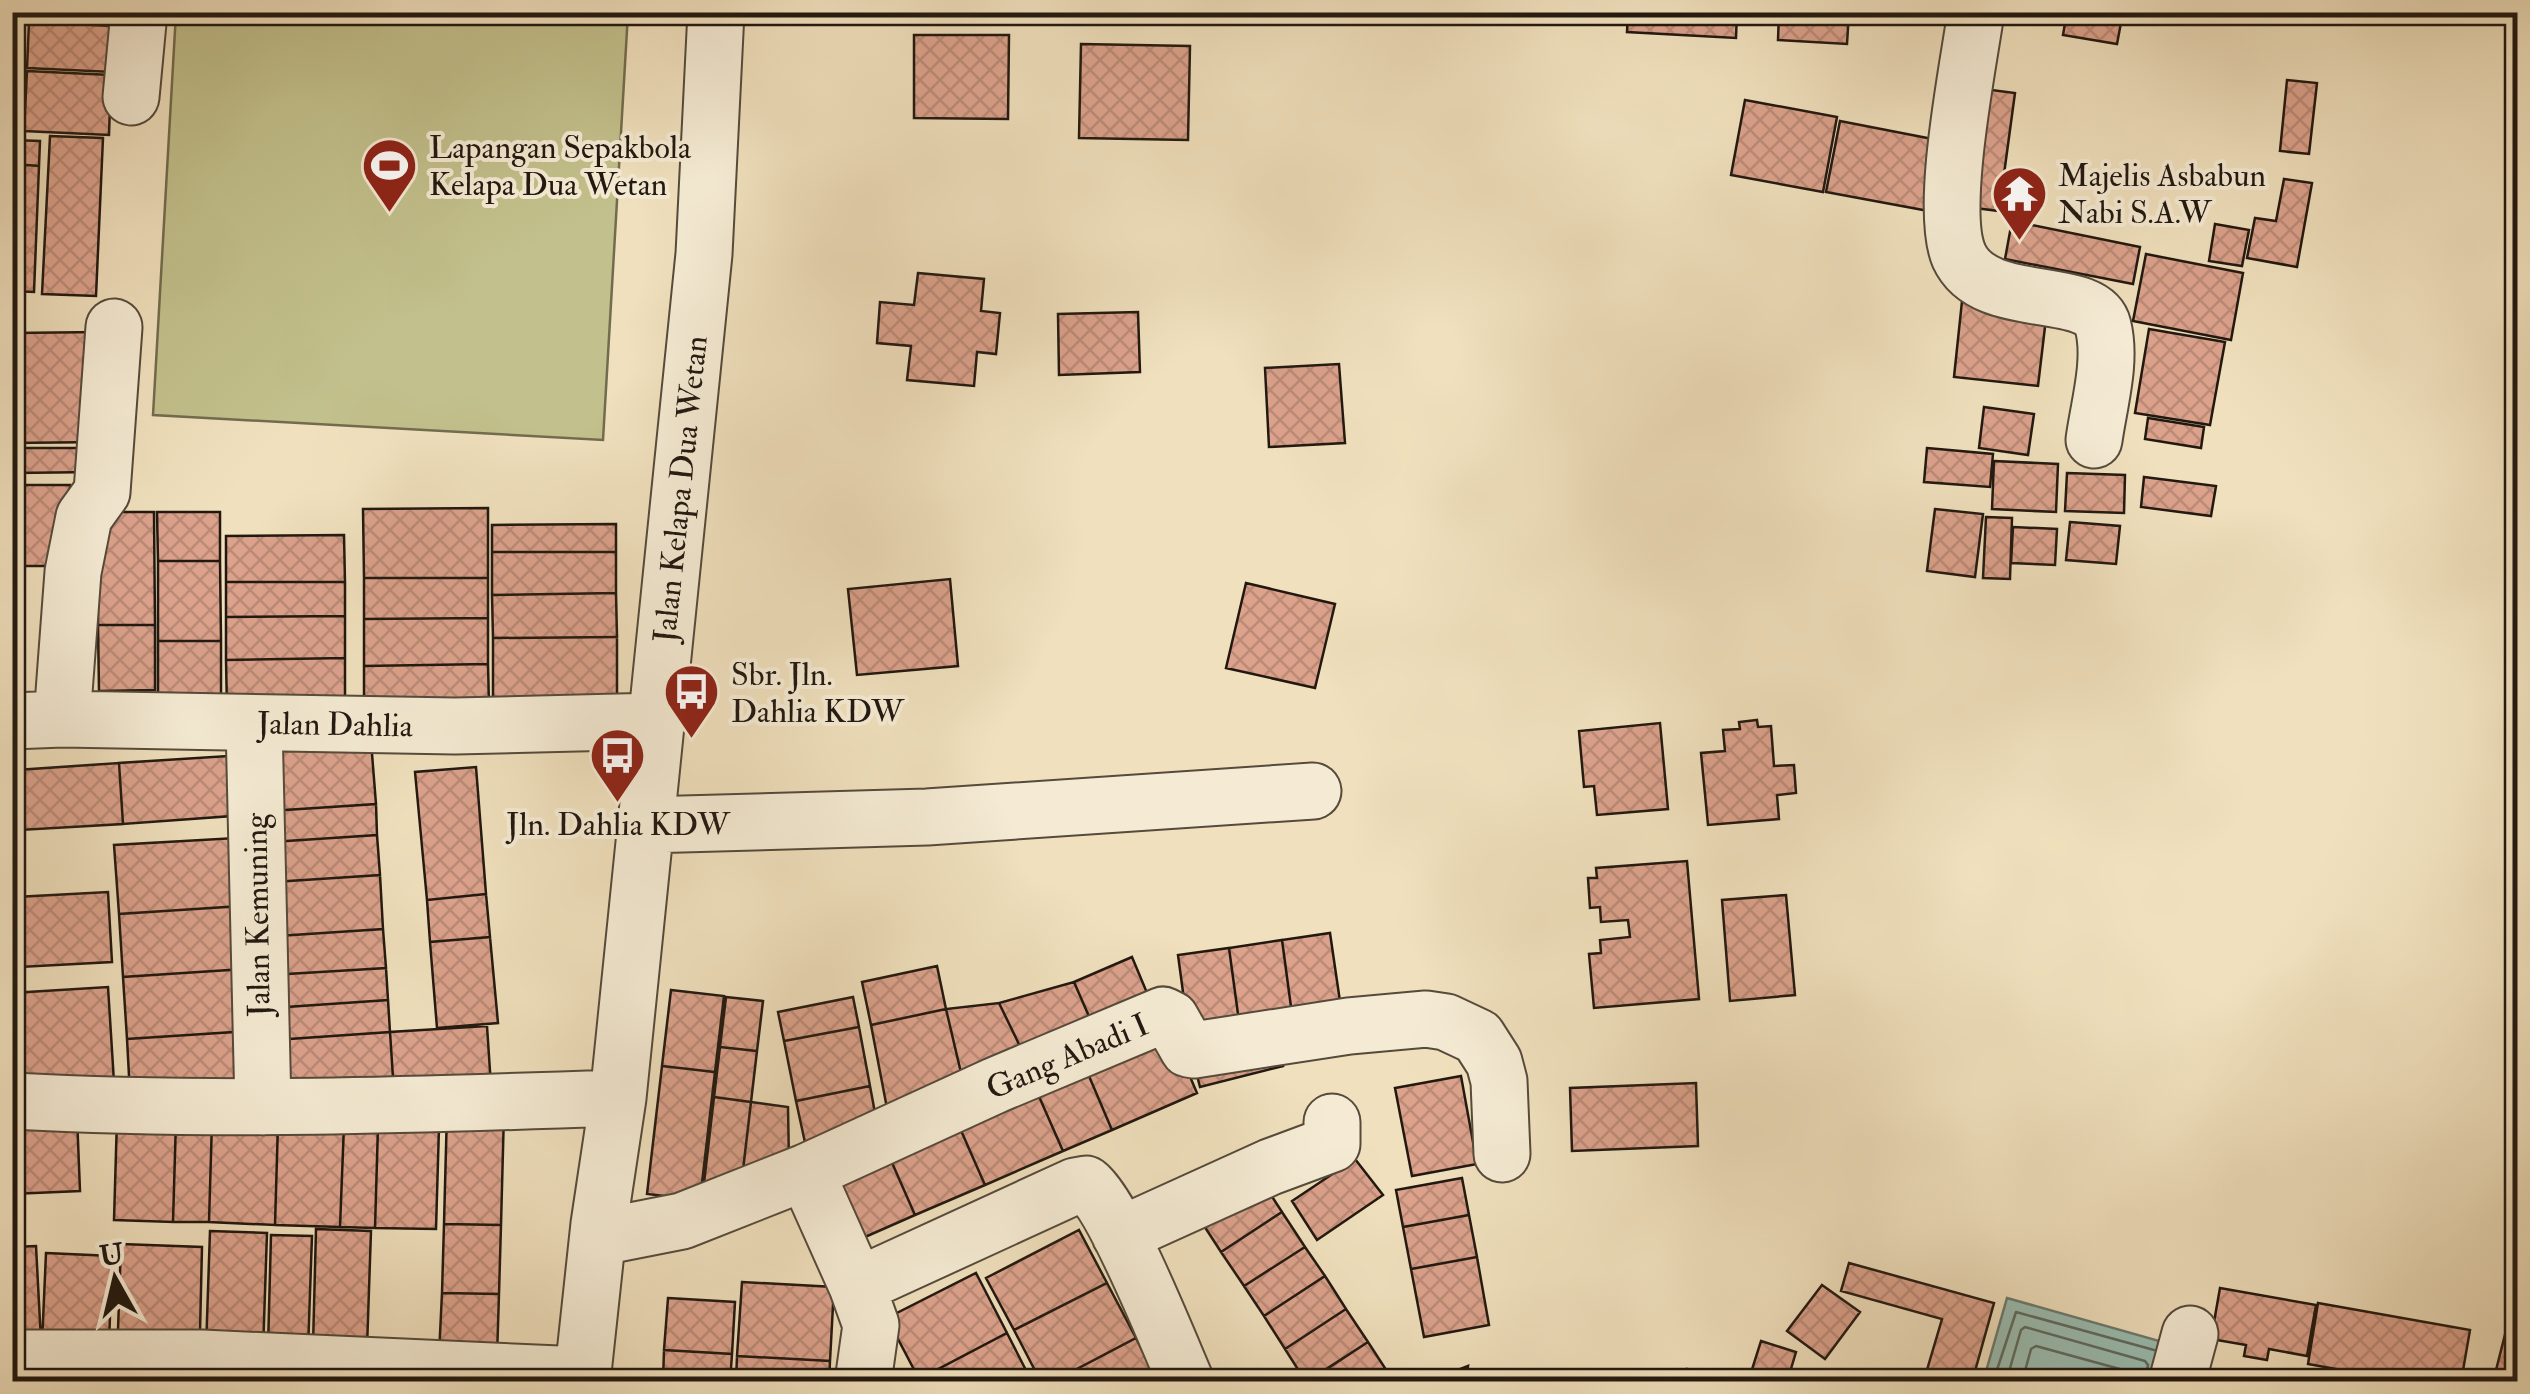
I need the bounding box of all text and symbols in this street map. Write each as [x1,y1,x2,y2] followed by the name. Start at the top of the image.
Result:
[429,128,692,205] place label: Lapangan Sepakbola Kelapa Dua Wetan
[360,135,420,214] sports icon: Lapangan Sepakbola Kelapa Dua Wetan
[2058,156,2266,233] place label: Majelis Asbabun Nabi S.A.W
[1989,163,2049,242] temple icon: Majelis Asbabun Nabi S.A.W
[645,334,717,646] street label: Jalan Kelapa Dua Wetan
[731,655,905,732] place label: Sbr. Jln. Dahlia KDW
[662,662,722,741] bus stop icon: Sbr. Jln. Dahlia KDW
[256,704,414,746] street label: Jalan Dahlia
[588,725,648,804] bus stop icon: Jln. Dahlia KDW
[505,805,731,845] place label: Jln. Dahlia KDW
[236,812,280,1018] street label: Jalan Kemuning
[980,1005,1154,1109] street label: Gang Abadi I
[65,1229,165,1329] north arrow
[98,1237,126,1275] text: U

